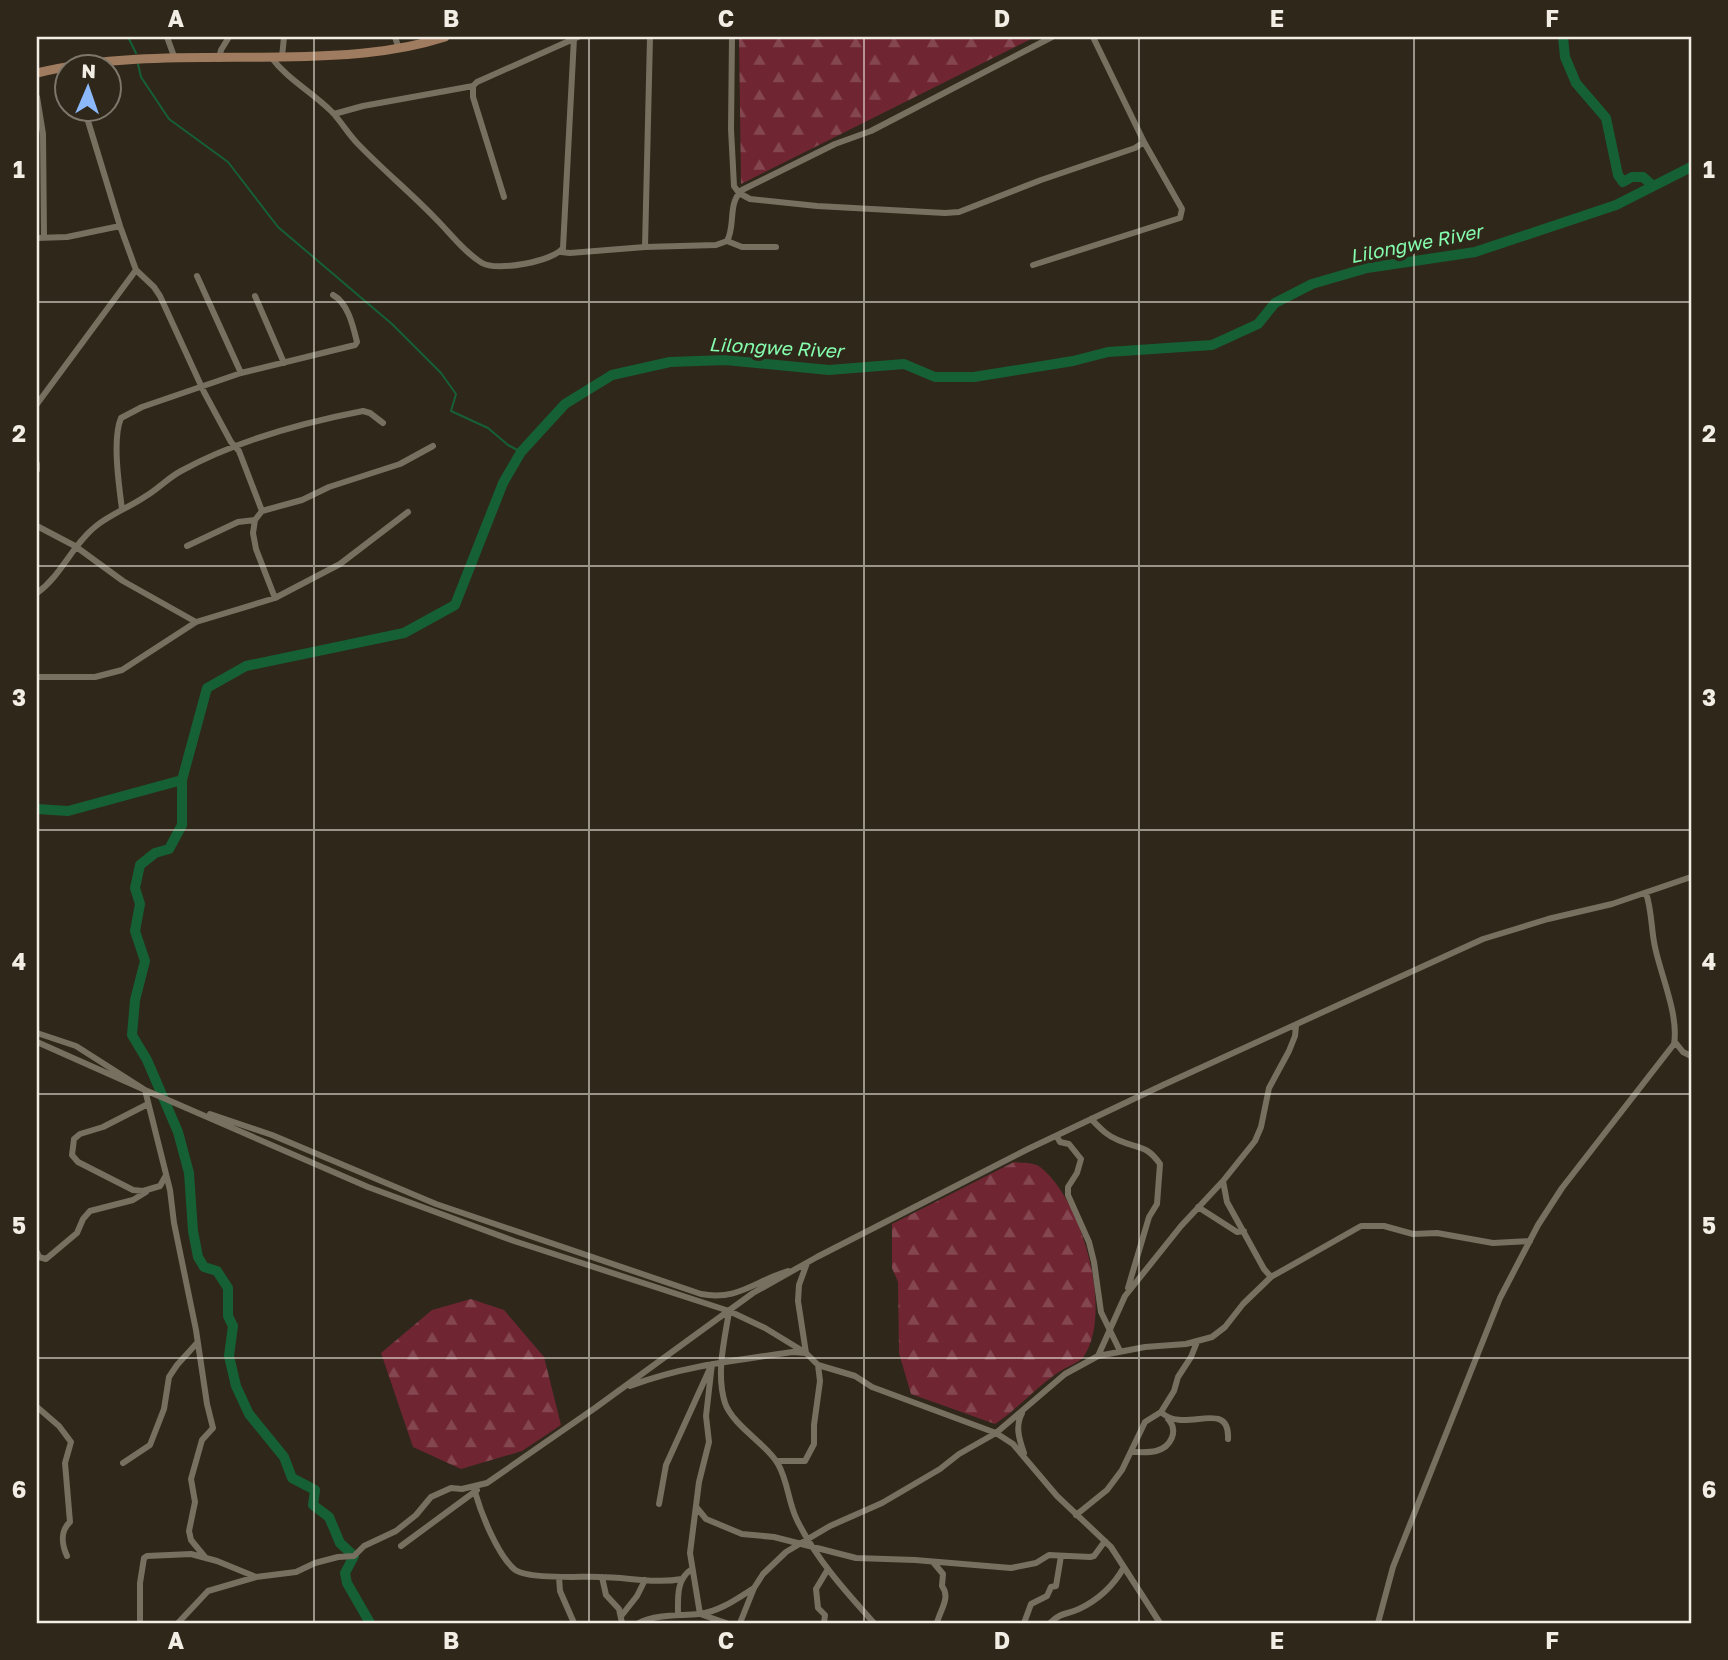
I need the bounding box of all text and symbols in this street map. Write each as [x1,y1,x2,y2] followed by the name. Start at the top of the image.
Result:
[168,4,185,32] text: A
[443,4,459,32] text: B
[718,4,734,32] text: C
[994,4,1010,32] text: D
[1270,4,1284,32] text: E
[1545,4,1559,32] text: F
[52,52,122,122] north arrow
[81,59,96,82] text: N
[13,155,25,183] text: 1
[1703,155,1715,183] text: 1
[1348,218,1487,267] water label: Lilongwe River
[708,332,846,362] water label: Lilongwe River
[12,419,26,447] text: 2
[1702,419,1716,447] text: 2
[12,683,26,711] text: 3
[1702,683,1716,711] text: 3
[12,947,26,975] text: 4
[1702,947,1716,975] text: 4
[12,1211,26,1239] text: 5
[1702,1211,1716,1239] text: 5
[12,1475,26,1503] text: 6
[1702,1475,1716,1503] text: 6
[168,1626,185,1654] text: A
[443,1626,459,1654] text: B
[718,1626,734,1654] text: C
[994,1626,1010,1654] text: D
[1270,1626,1284,1654] text: E
[1545,1626,1559,1654] text: F

